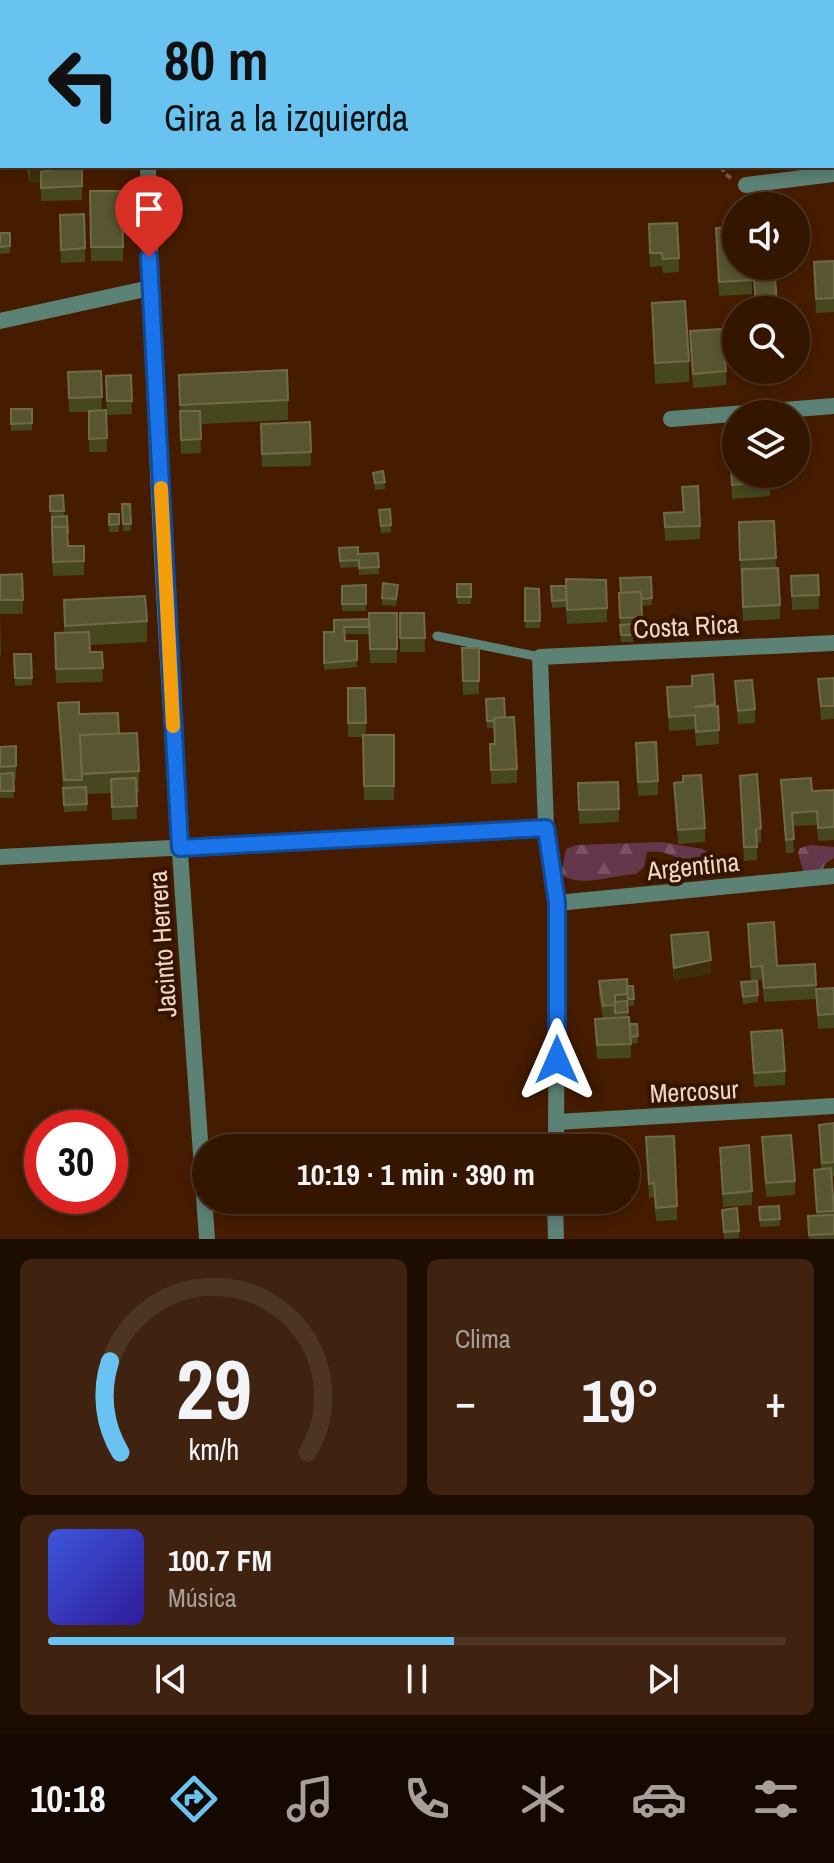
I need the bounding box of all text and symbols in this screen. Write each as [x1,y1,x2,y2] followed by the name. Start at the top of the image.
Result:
[164,22,269,97] text: 80 m
[32,32,136,136] icon: left
[164,94,409,142] text: Gira a la izquierda
[115,175,183,257] pin
[127,187,171,231] icon: arrive
[722,192,810,488] map controls
[722,192,810,280] button: sound
[722,296,810,384] button: search
[722,400,810,488] button: layers
[632,606,740,646] street label: Costa Rica
[644,844,741,888] street label: Argentina
[139,869,185,1019] street label: Jacinto Herrera
[515,1018,599,1102] position arrow
[649,1071,739,1111] street label: Mercosur
[24,1110,128,1214] speed limit sign: 30
[297,1154,535,1194] text: 10:19 · 1 min · 390 m
[455,1321,511,1356] text: Clima
[176,1333,251,1445] text: 29
[581,1360,660,1441] text: 19°
[455,1371,476,1431] text: −
[765,1371,786,1431] text: +
[188,1430,239,1469] text: km/h
[168,1540,272,1580] text: 100.7 FM
[168,1580,237,1615] text: Música
[149,1657,193,1701] icon: previous
[395,1657,439,1701] icon: pause
[641,1657,685,1701] icon: next
[166,1771,222,1827] icon: directions
[282,1771,338,1827] icon: music
[399,1771,455,1827] icon: phone
[515,1771,571,1827] icon: climate
[631,1771,687,1827] icon: car
[748,1771,804,1827] icon: filters
[30,1775,106,1823] text: 10:18

